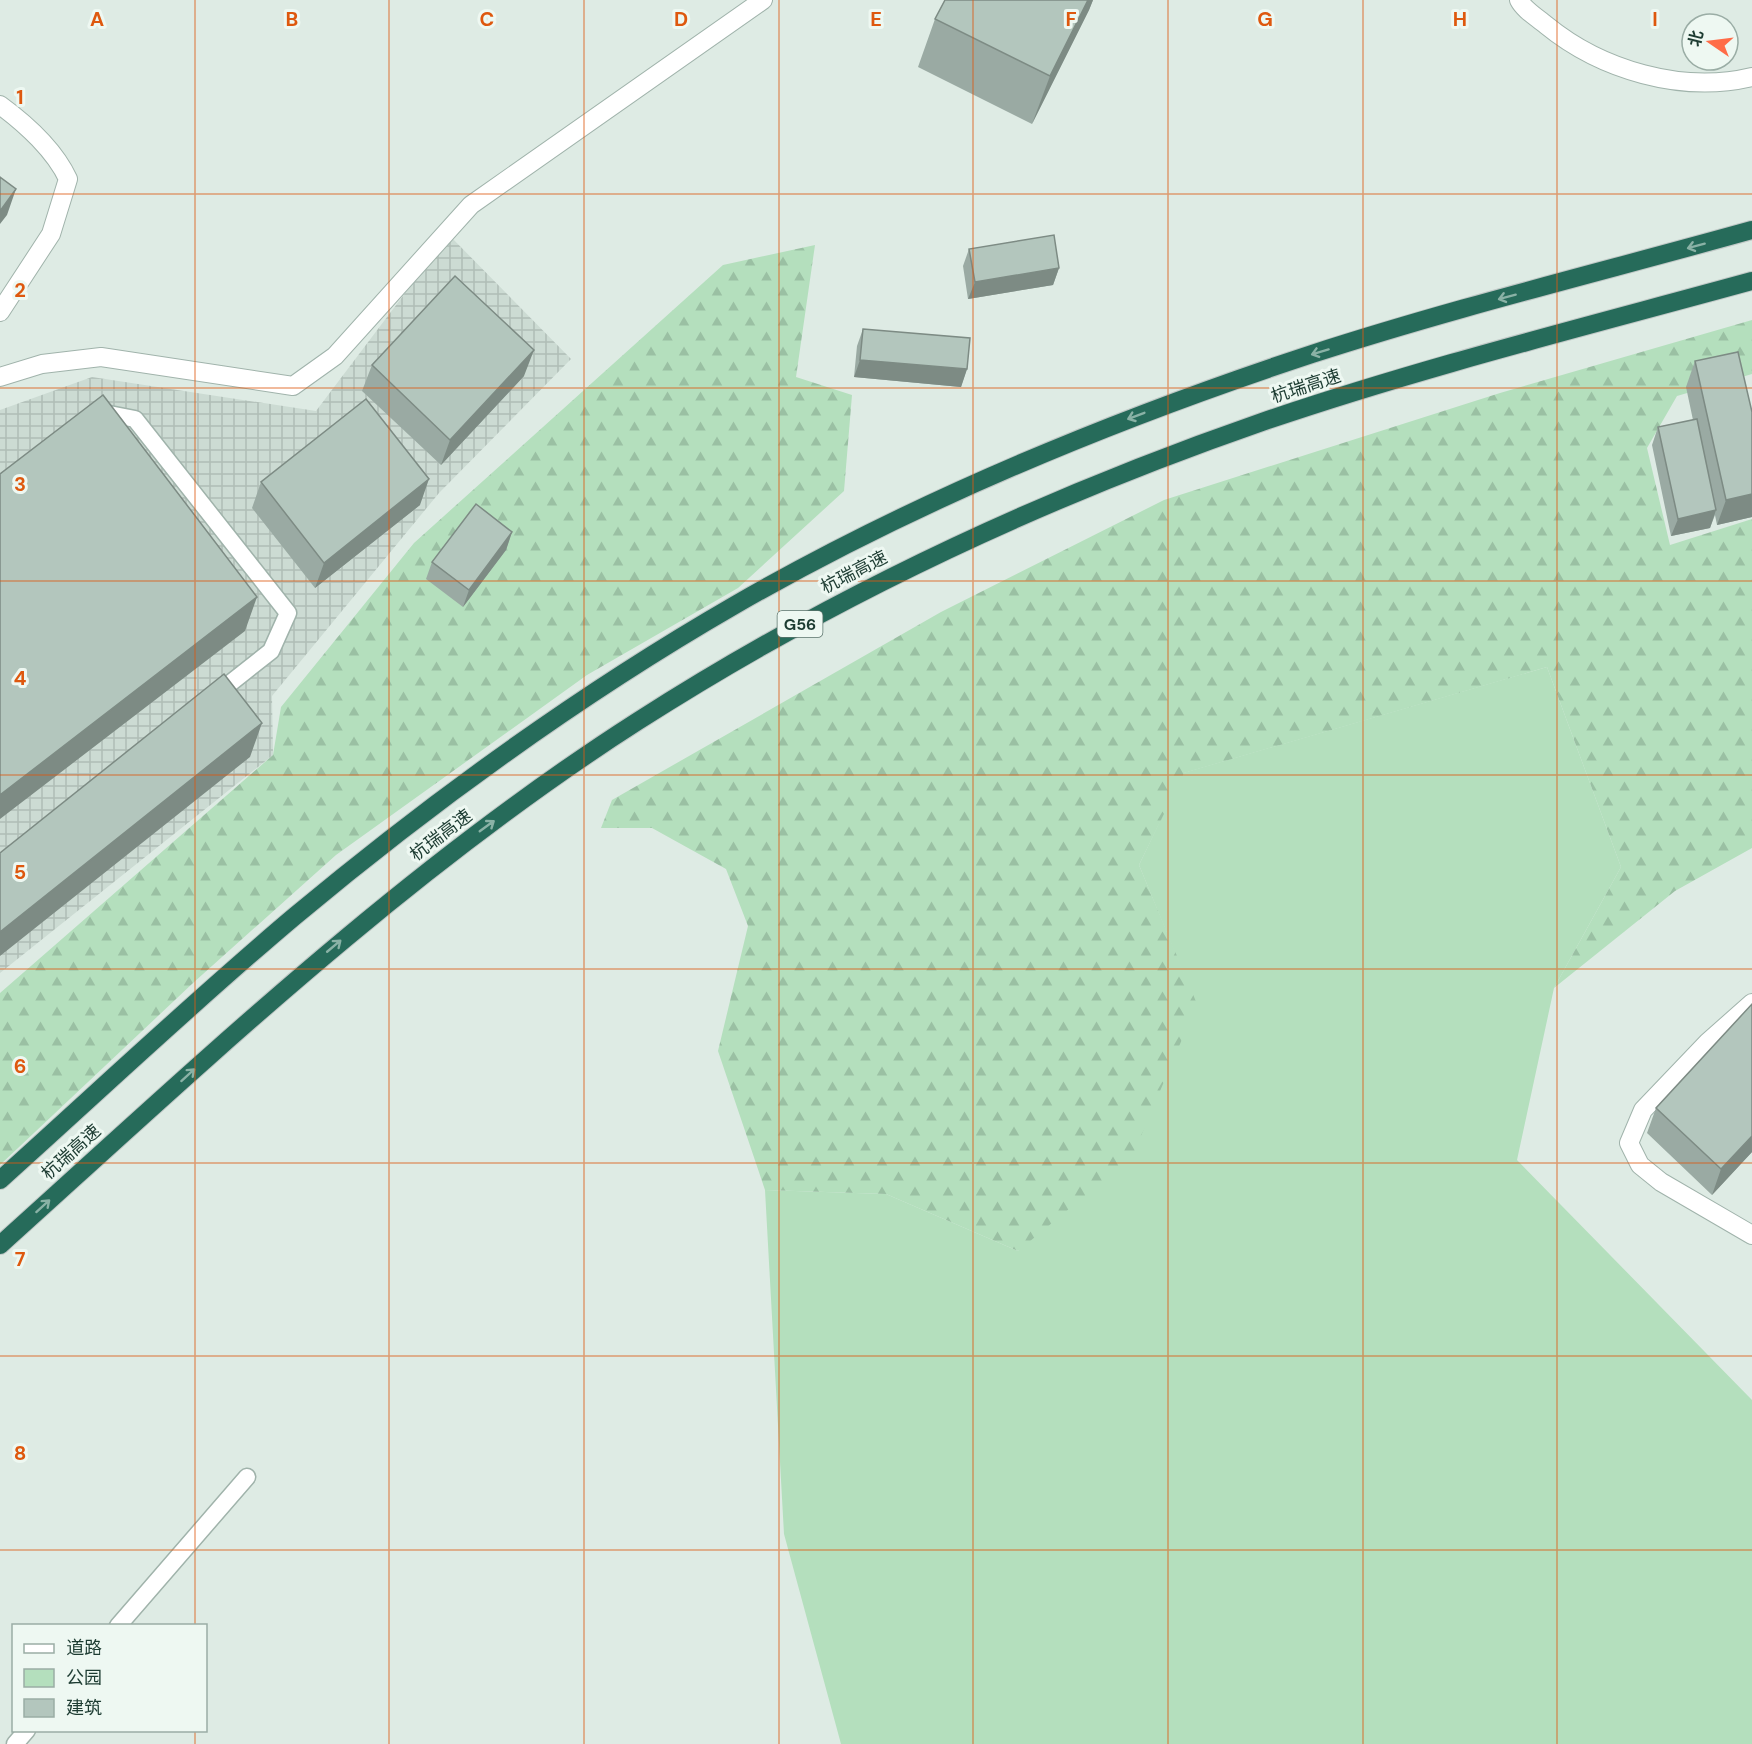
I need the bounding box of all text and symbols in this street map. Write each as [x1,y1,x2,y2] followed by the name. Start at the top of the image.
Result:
[90,6,104,32] text: A
[286,6,298,32] text: B
[480,6,494,32] text: C
[674,6,688,32] text: D
[870,6,882,32] text: E
[1065,6,1077,32] text: F
[1257,6,1273,32] text: G
[1453,6,1467,32] text: H
[1652,6,1658,32] text: I
[1680,12,1740,72] north arrow
[1684,28,1708,49] text: 北
[16,84,24,110] text: 1
[1686,241,1705,252] one-way arrow
[14,277,26,303] text: 2
[1498,292,1517,303] one-way arrow
[1311,347,1330,358] one-way arrow
[1268,363,1344,409] street label: 杭瑞高速
[1127,412,1146,423] one-way arrow
[14,471,26,497] text: 3
[816,545,892,599] street label: 杭瑞高速
[778,611,822,637] road number: G56
[14,665,27,691] text: 4
[405,804,477,866] street label: 杭瑞高速
[479,820,495,832] one-way arrow
[14,859,26,885] text: 5
[326,940,342,953] one-way arrow
[14,1053,26,1079] text: 6
[180,1068,195,1082] one-way arrow
[36,1119,106,1185] street label: 杭瑞高速
[36,1199,51,1213] one-way arrow
[15,1246,26,1272] text: 7
[14,1440,26,1466] text: 8
[12,1624,207,1732] legend
[66,1636,102,1660] text: 道路
[66,1666,102,1690] text: 公园
[66,1696,102,1720] text: 建筑

